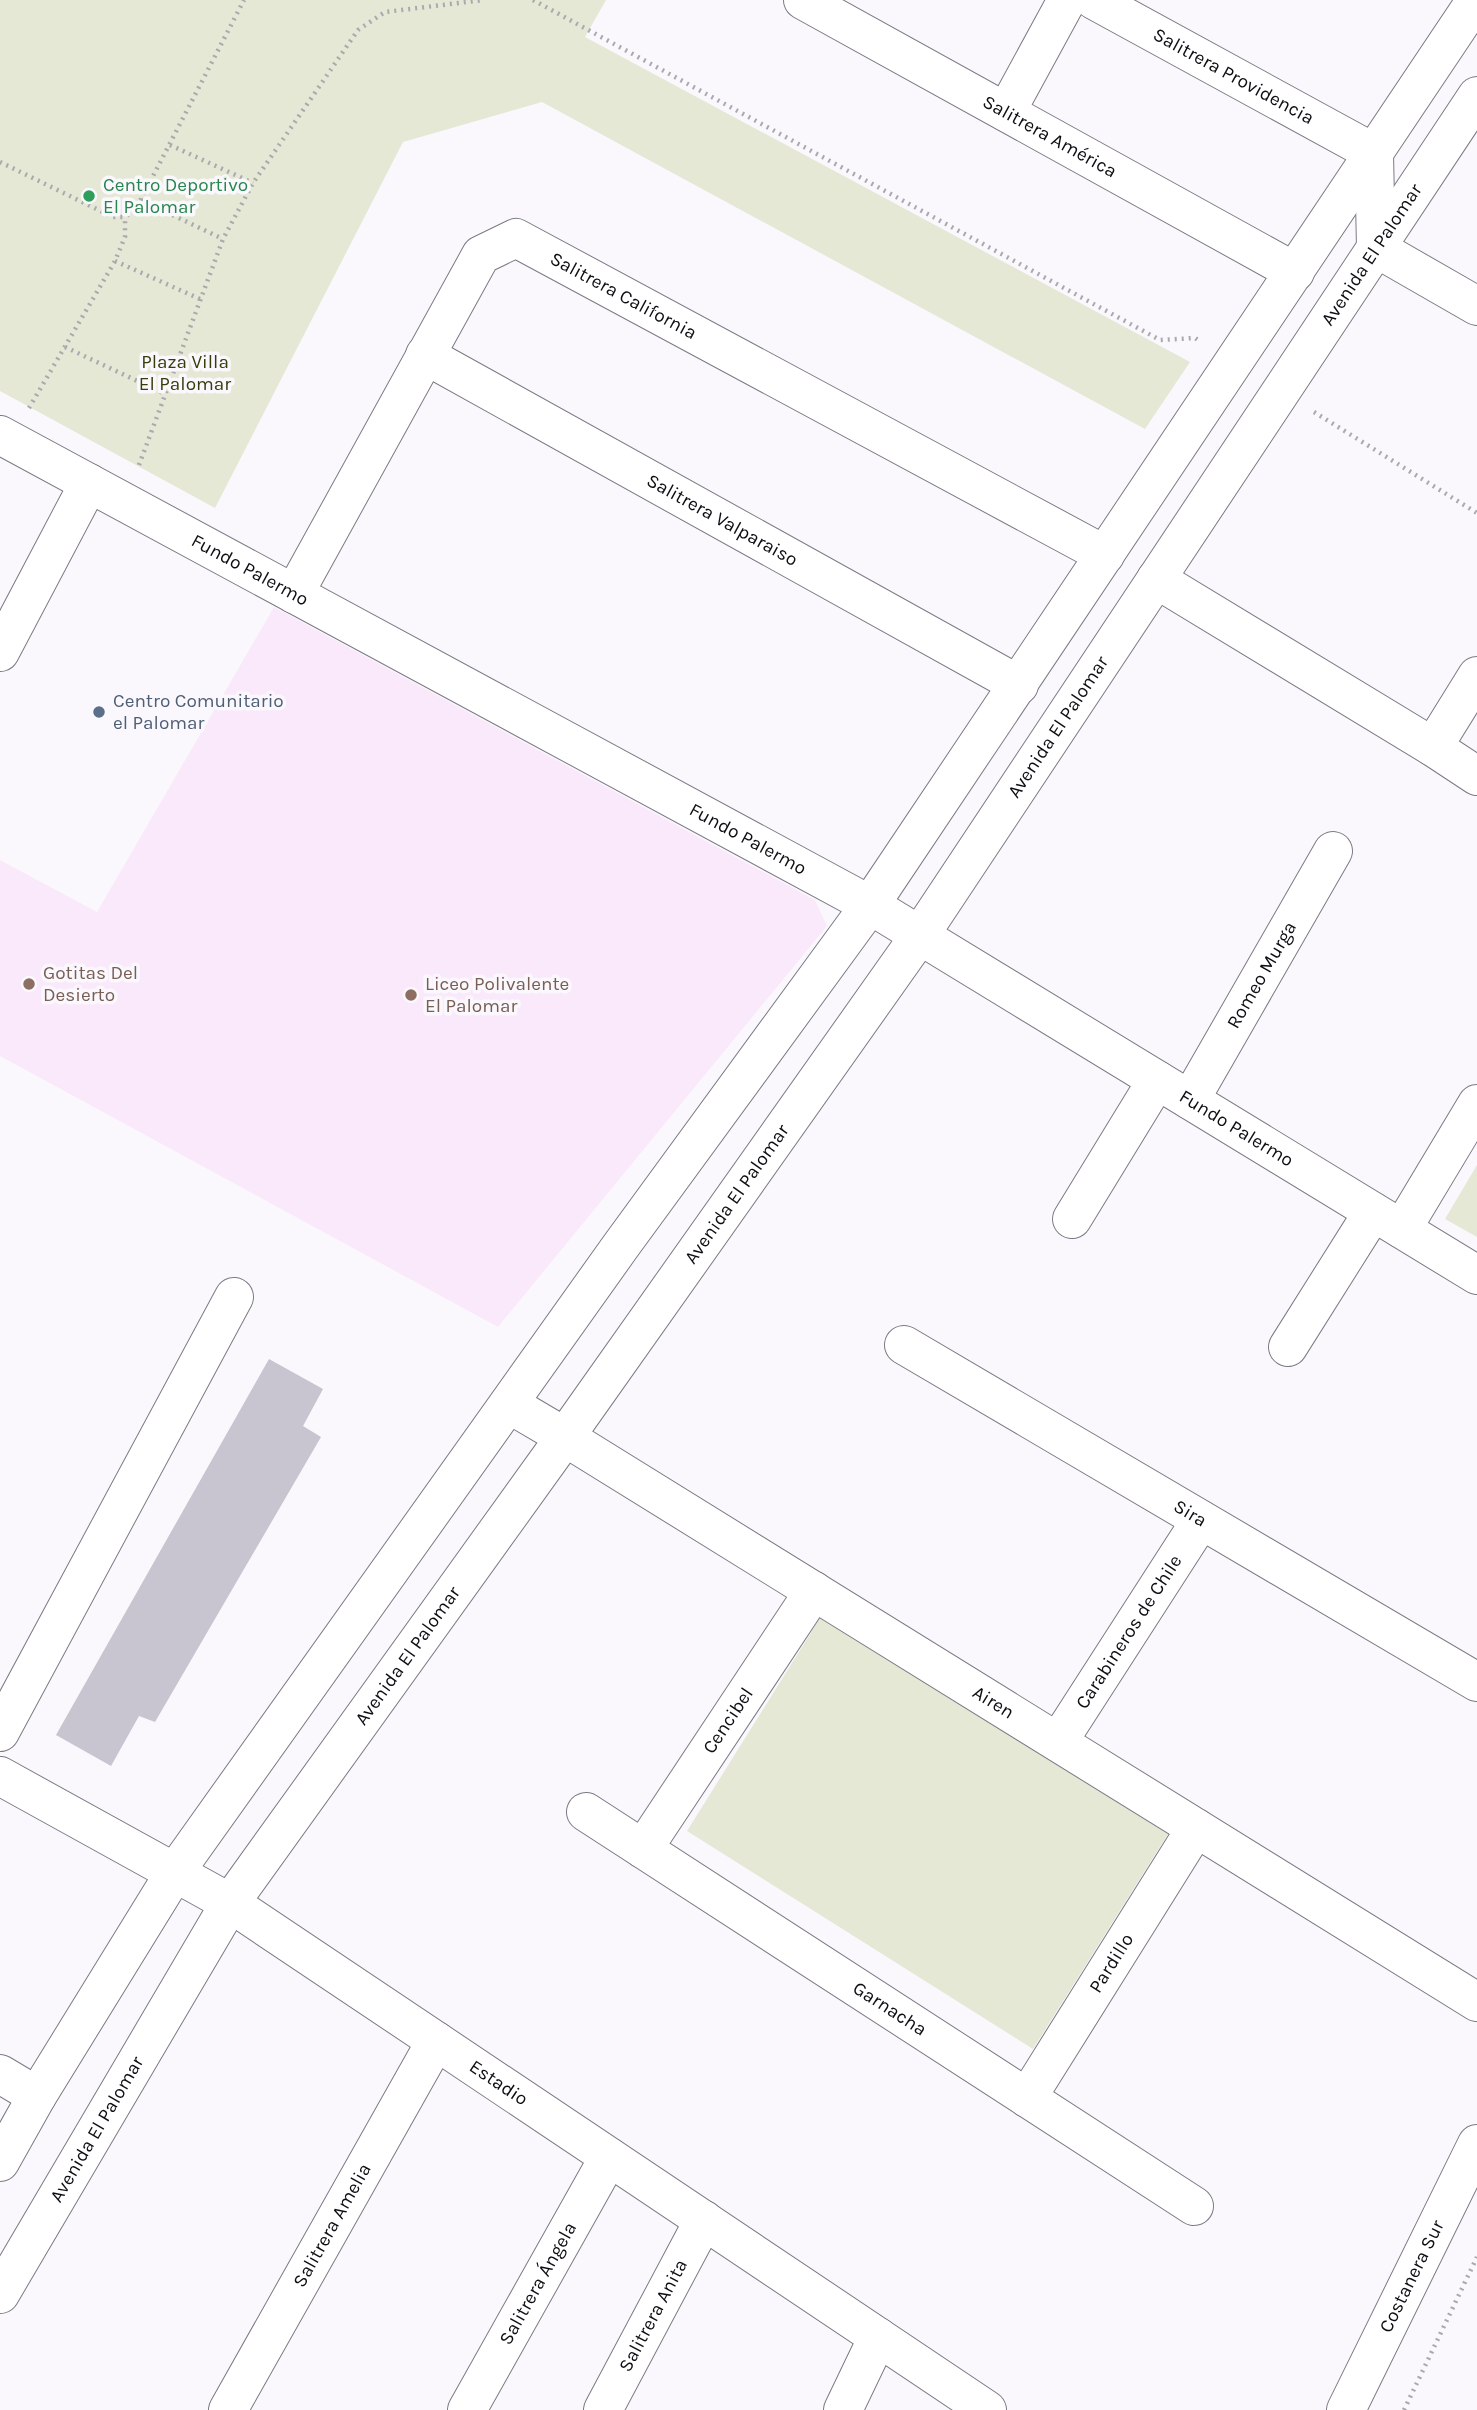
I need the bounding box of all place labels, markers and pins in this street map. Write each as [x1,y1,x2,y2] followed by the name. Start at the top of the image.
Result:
[103,174,248,218] place label: Centro Deportivo El Palomar
[81,188,97,204] marker: Centro Deportivo El Palomar
[113,690,284,734] place label: Centro Comunitario el Palomar
[91,704,107,720] marker: Centro Comunitario el Palomar
[43,962,138,1006] place label: Gotitas Del Desierto
[425,973,569,1017] place label: Liceo Polivalente El Palomar
[21,976,37,992] marker: Gotitas Del Desierto
[403,987,419,1003] marker: Liceo Polivalente El Palomar

